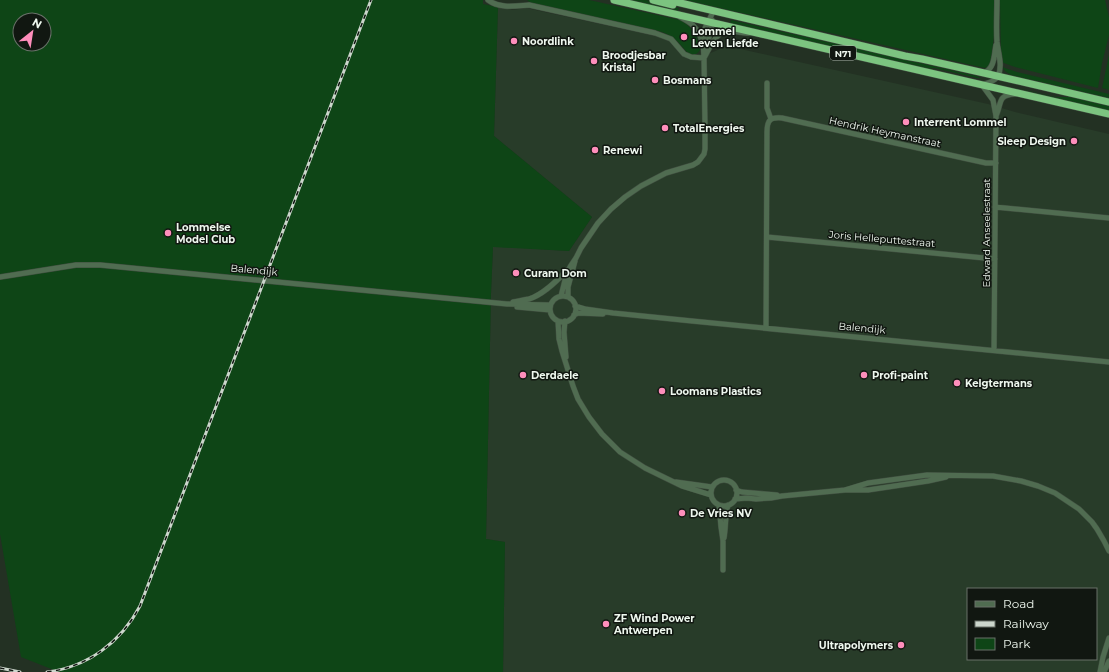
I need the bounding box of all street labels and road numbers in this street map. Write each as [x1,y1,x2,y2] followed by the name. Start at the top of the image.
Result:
[830,46,856,60] road number: N71
[828,114,942,150] street label: Hendrik Heymanstraat
[980,178,993,288] street label: Edward Anseelestraat
[827,228,936,250] street label: Joris Helleputtestraat
[230,261,278,279] street label: Balendijk
[838,319,886,337] street label: Balendijk

